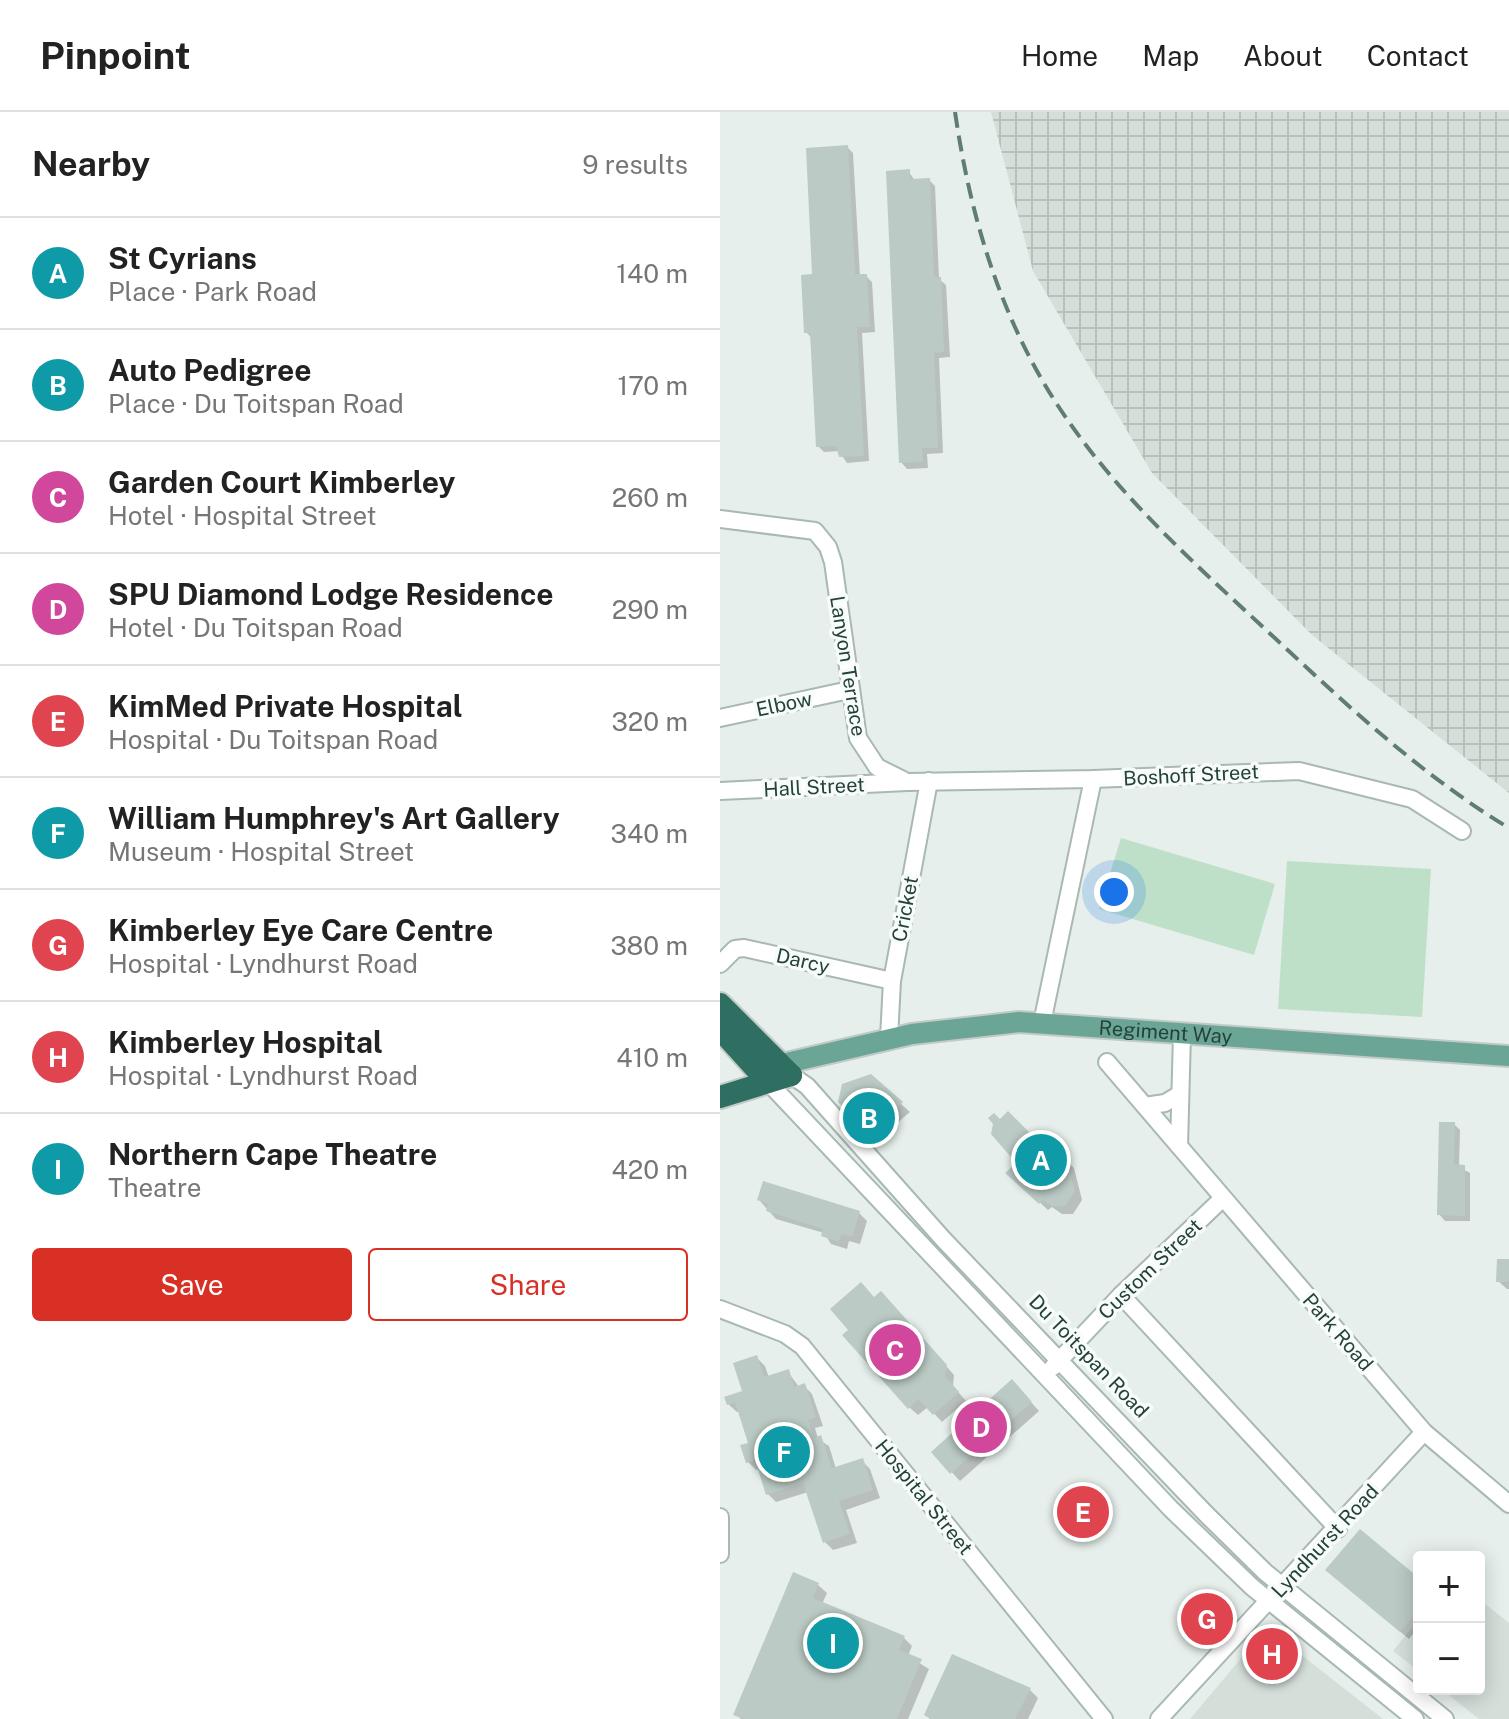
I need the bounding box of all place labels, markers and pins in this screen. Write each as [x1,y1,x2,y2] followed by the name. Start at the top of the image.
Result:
[843,1088,895,1148] pin: B
[1015,1130,1067,1190] pin: A
[869,1320,921,1380] pin: C
[955,1397,1007,1457] pin: D
[758,1422,810,1482] pin: F
[1057,1482,1109,1542] pin: E
[1181,1589,1233,1649] pin: G
[807,1613,859,1673] pin: I
[1246,1624,1298,1684] pin: H

